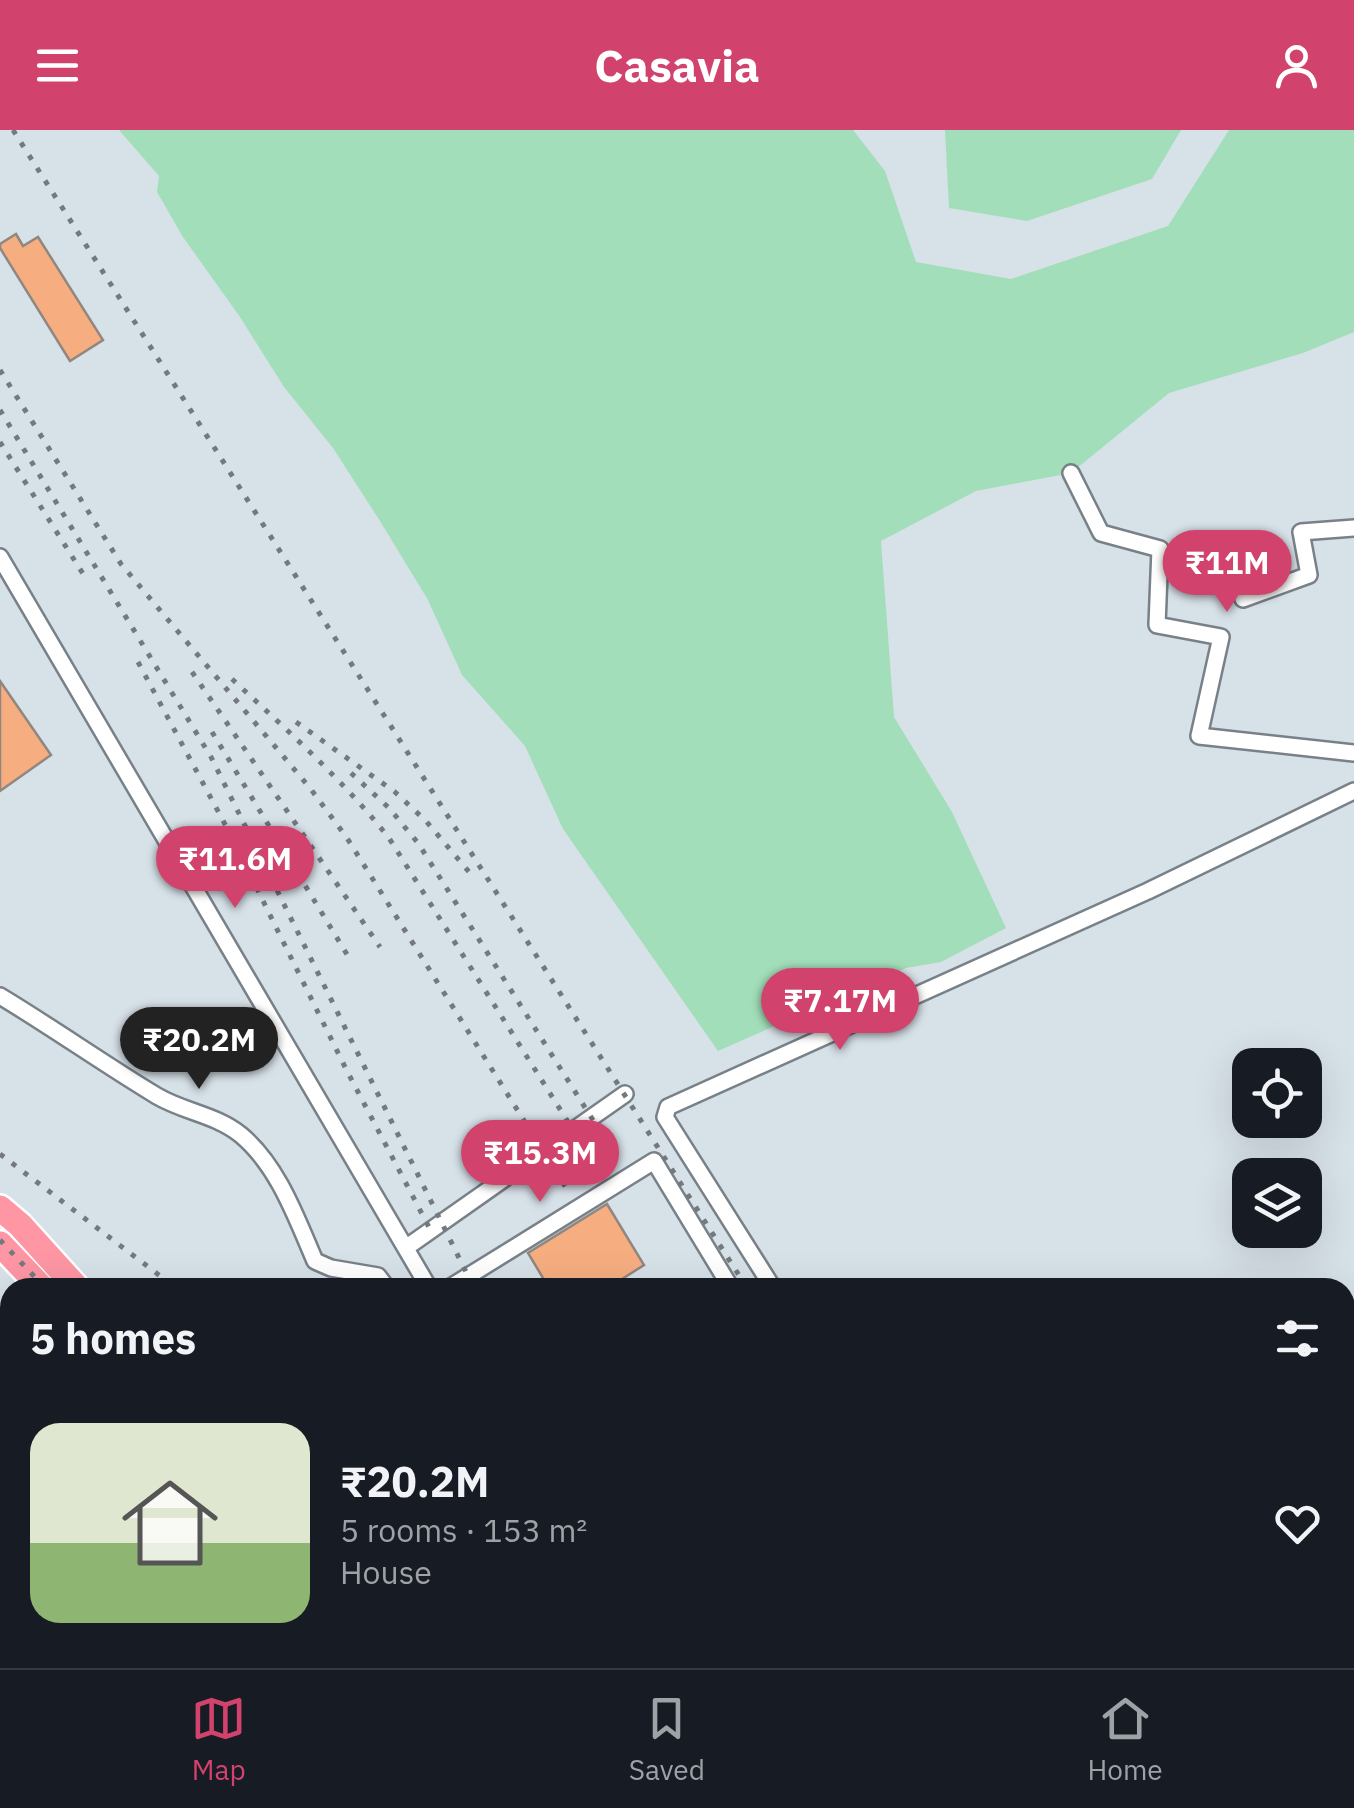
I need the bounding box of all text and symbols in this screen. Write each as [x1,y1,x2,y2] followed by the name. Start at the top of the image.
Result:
[594,36,760,94] text: Casavia
[30,38,85,93] icon: menu
[1269,38,1324,93] icon: person
[1168,530,1286,615] pin: ₹11M
[1185,541,1269,583] text: ₹11M
[154,826,316,911] pin: ₹11.6M
[178,837,292,879] text: ₹11.6M
[759,968,921,1053] pin: ₹7.17M
[783,979,897,1021] text: ₹7.17M
[118,1007,280,1092] pin: ₹20.2M
[142,1018,256,1060] text: ₹20.2M
[1232,1048,1322,1248] map controls
[1232,1048,1322,1138] button: locate
[459,1120,621,1205] pin: ₹15.3M
[483,1131,597,1173] text: ₹15.3M
[1232,1158,1322,1248] button: layers
[30,1311,196,1366] text: 5 homes
[1270,1311,1325,1366] icon: filters
[340,1454,489,1509] text: ₹20.2M
[110,1463,230,1583] icon: home
[1270,1496,1325,1551] icon: heart
[340,1509,587,1551] text: 5 rooms · 153 m²
[340,1551,432,1593] text: House
[191,1691,246,1788] tab: Map
[629,1691,705,1788] tab: Saved
[1087,1691,1163,1788] tab: Home

